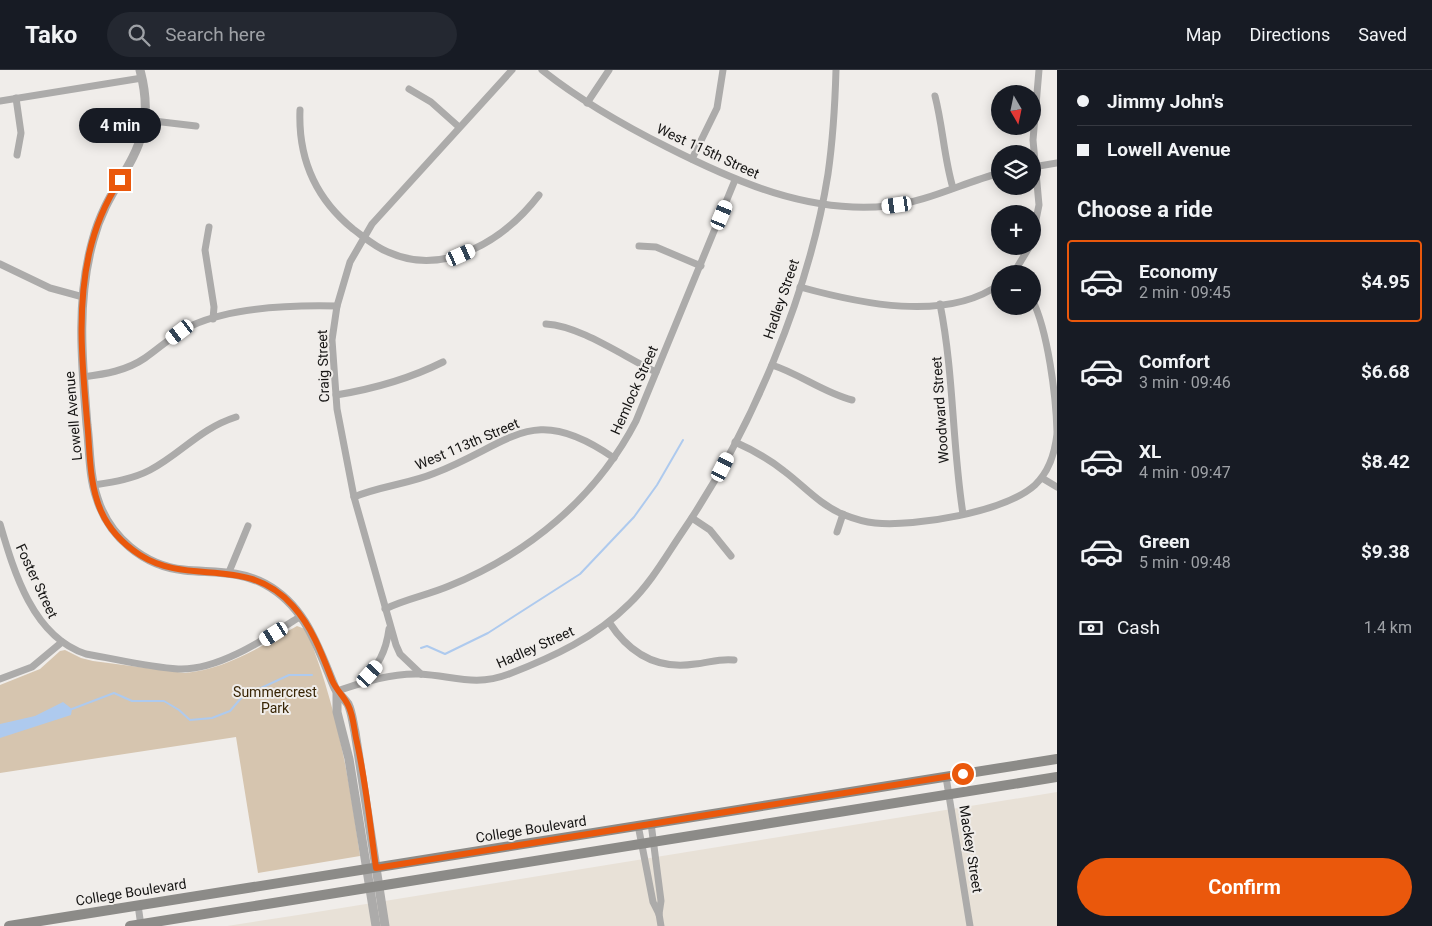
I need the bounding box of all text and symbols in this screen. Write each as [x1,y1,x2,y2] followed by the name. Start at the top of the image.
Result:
[107,12,457,57] search box
[25,21,77,49] text: Tako
[125,21,153,49] icon: search
[165,23,265,46] text: Search here
[1186,24,1221,45] text: Map
[1249,24,1330,45] text: Directions
[1358,24,1407,45] text: Saved
[991,85,1041,135] north arrow
[991,85,1041,315] map controls
[1107,90,1224,113] text: Jimmy John's
[79,108,161,142] callout: 4 min
[100,116,140,135] text: 4 min
[654,120,762,182] street label: West 115th Street
[1107,138,1231,161] text: Lowell Avenue
[991,145,1041,195] button: layers
[109,169,131,191] route end
[881,195,912,215] car
[1077,197,1213,222] text: Choose a ride
[709,198,734,232] car
[991,205,1041,255] button: +
[444,242,477,268] car
[760,257,802,341] street label: Hadley Street
[1079,259,1124,304] icon: car
[1139,260,1218,283] text: Economy
[991,265,1041,315] button: −
[1361,270,1410,293] text: $4.95
[1139,283,1231,302] text: 2 min · 09:45
[163,317,196,347] car
[314,329,332,403] street label: Craig Street
[607,343,661,437] street label: Hemlock Street
[1079,349,1124,394] icon: car
[1139,350,1210,373] text: Comfort
[928,356,952,464] street label: Woodward Street
[1361,360,1410,383] text: $6.68
[61,371,85,461] street label: Lowell Avenue
[1139,373,1231,392] text: 3 min · 09:46
[413,415,522,473] street label: West 113th Street
[1079,439,1124,484] icon: car
[1139,440,1161,463] text: XL
[709,450,736,484] car
[1361,450,1410,473] text: $8.42
[1139,463,1231,482] text: 4 min · 09:47
[1079,529,1124,574] icon: car
[1139,530,1190,553] text: Green
[1361,540,1410,563] text: $9.38
[13,541,61,621] street label: Foster Street
[1139,553,1231,572] text: 5 min · 09:48
[1077,614,1105,642] icon: cash
[1117,616,1160,639] text: Cash
[1364,618,1412,637] text: 1.4 km
[257,620,290,648] car
[494,623,577,671] street label: Hadley Street
[354,658,385,690] car
[233,684,317,716] park label: Summercrest Park
[952,763,974,785] route start
[956,804,986,894] street label: Mackey Street
[474,812,588,846] street label: College Boulevard
[1077,858,1412,916] button: Confirm
[74,875,188,909] street label: College Boulevard

